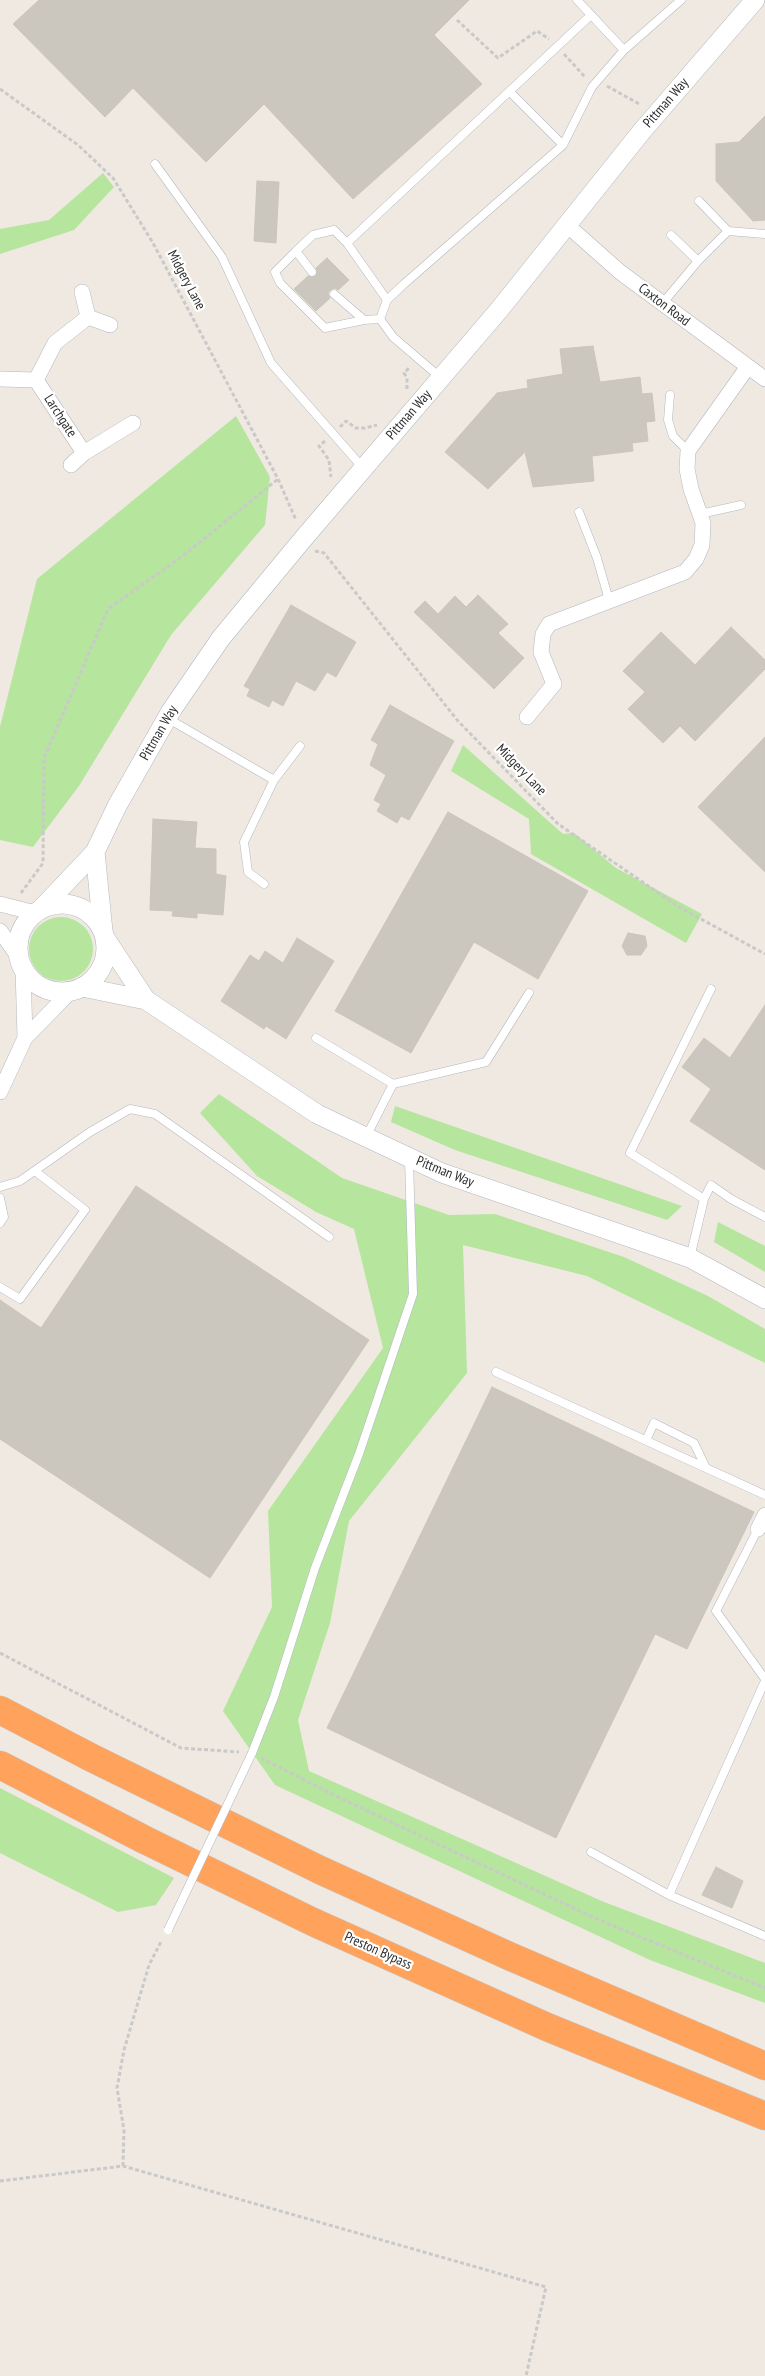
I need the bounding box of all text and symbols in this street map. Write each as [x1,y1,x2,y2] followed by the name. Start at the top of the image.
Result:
[640,75,692,131] street label: Pittman Way
[163,247,209,313] street label: Midgery Lane
[635,280,693,330] street label: Caxton Road
[383,387,435,443] street label: Pittman Way
[40,392,80,440] street label: Larchgate
[137,703,181,763] street label: Pittman Way
[492,741,550,799] street label: Midgery Lane
[414,1153,476,1191] street label: Pittman Way
[342,1929,414,1973] street label: Preston Bypass

